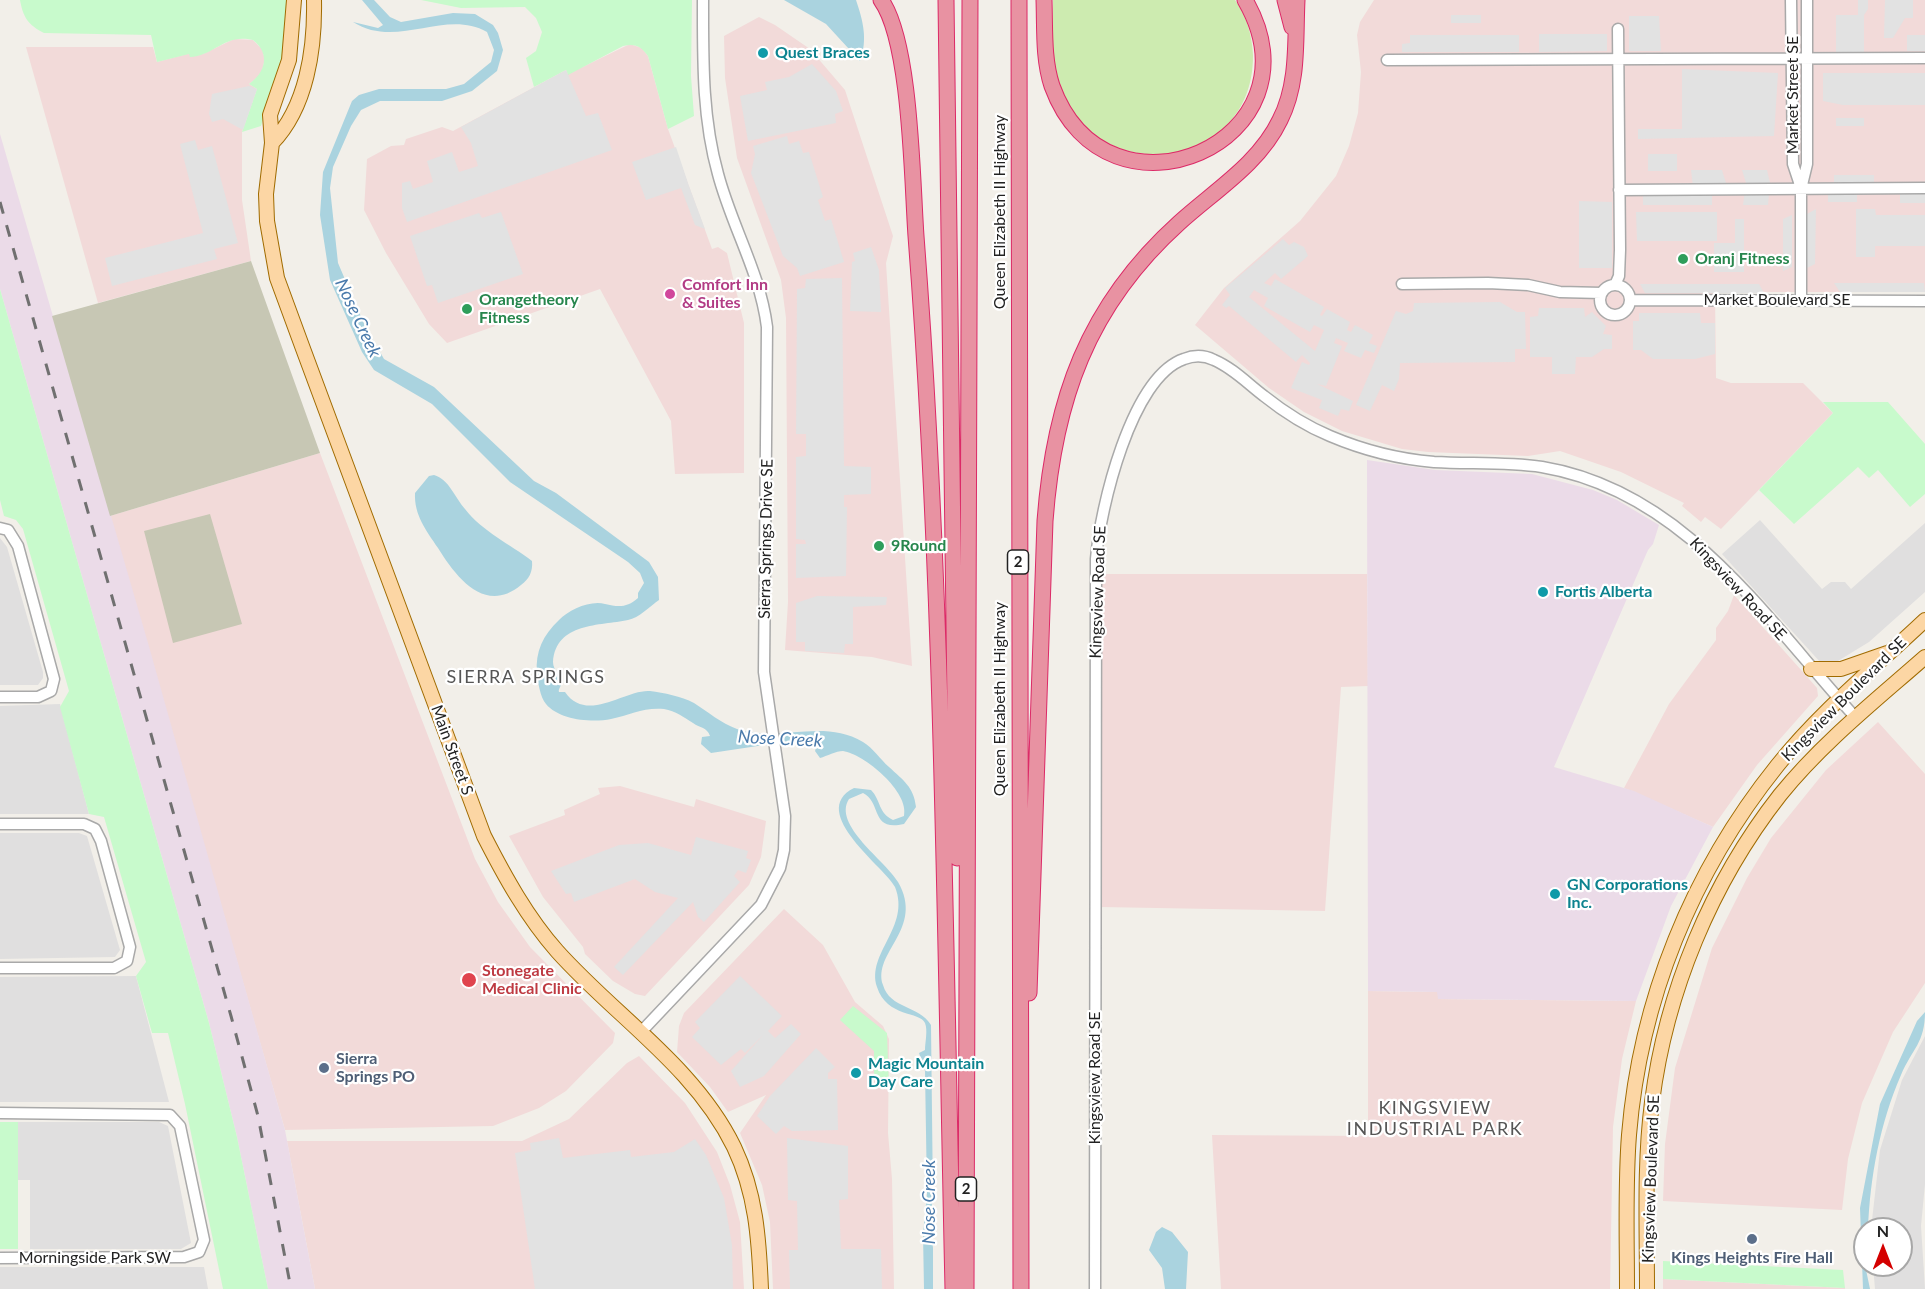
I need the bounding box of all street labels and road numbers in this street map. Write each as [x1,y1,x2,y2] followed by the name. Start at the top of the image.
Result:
[1783,36,1803,154] street label: Market Street SE
[990,115,1010,309] street label: Queen Elizabeth II Highway
[1703,290,1851,310] street label: Market Boulevard SE
[755,459,777,619] street label: Sierra Springs Drive SE
[1086,525,1110,659] street label: Kingsview Road SE
[1686,534,1790,644] street label: Kingsview Road SE
[1008,550,1028,574] road number: 2
[990,602,1010,796] street label: Queen Elizabeth II Highway
[1778,633,1910,765] street label: Kingsview Boulevard SE
[427,702,477,798] street label: Main Street S
[1085,1011,1105,1145] street label: Kingsview Road SE
[1638,1095,1664,1263] street label: Kingsview Boulevard SE
[956,1177,976,1201] road number: 2
[19,1248,171,1268] street label: Morningside Park SW

